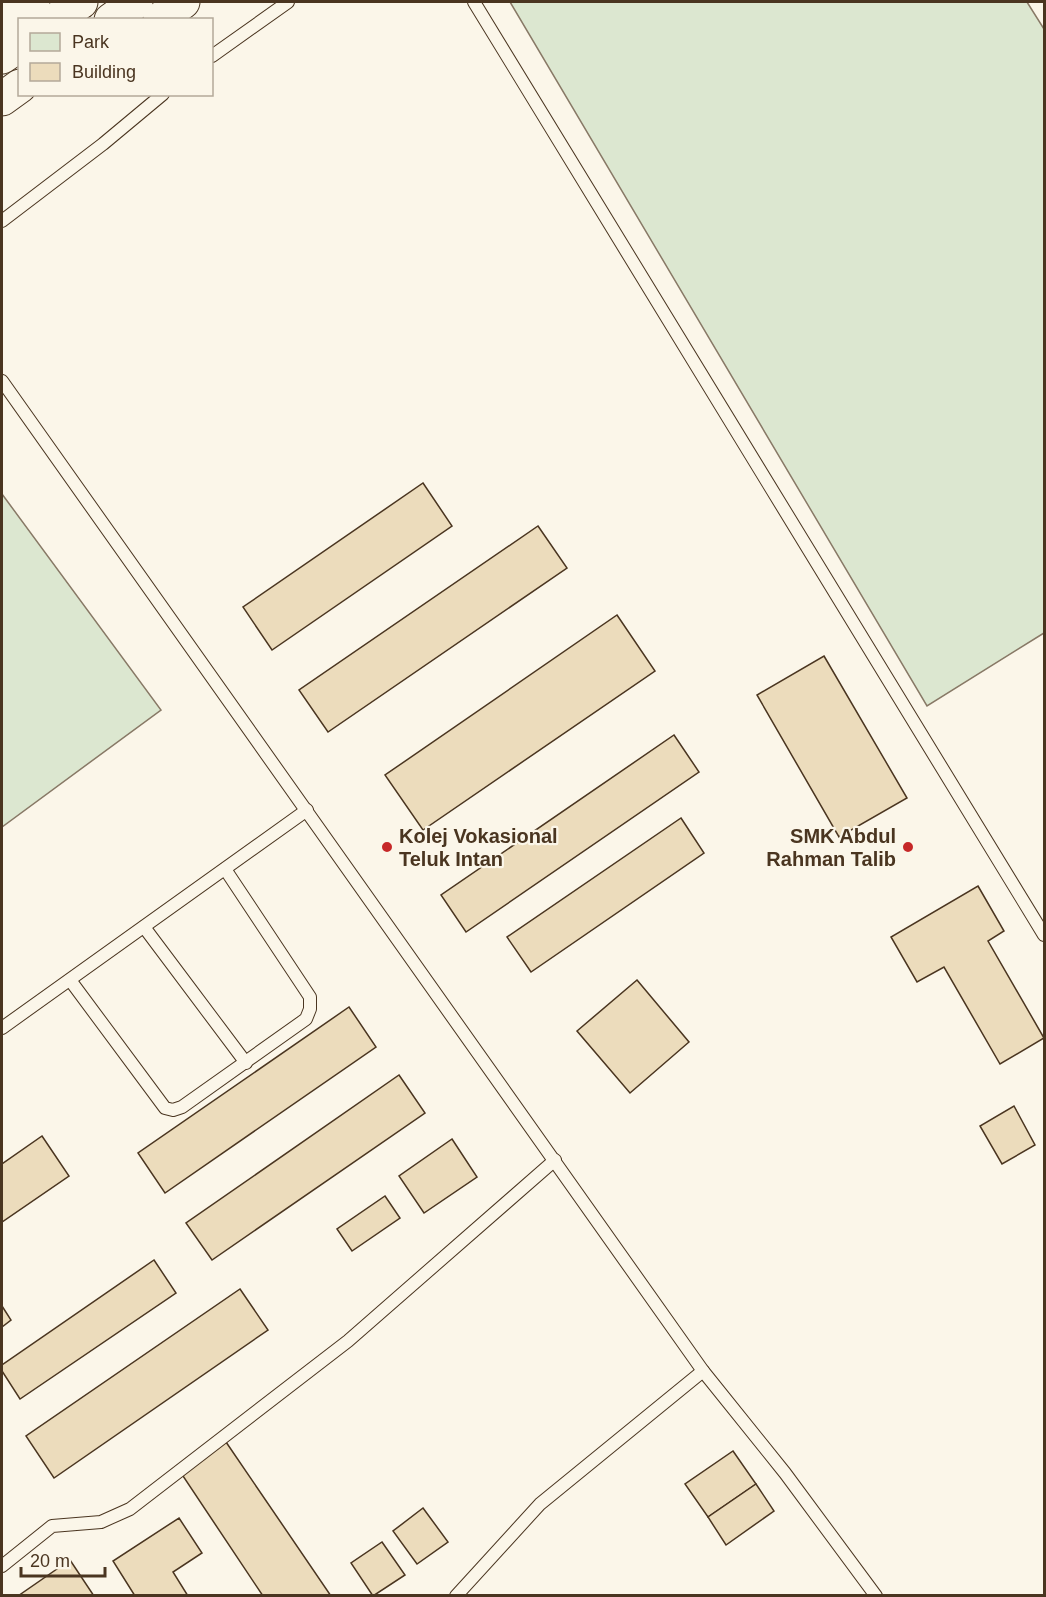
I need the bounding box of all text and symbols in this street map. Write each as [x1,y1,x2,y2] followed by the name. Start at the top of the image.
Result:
[18,18,213,96] legend
[72,32,110,52] text: Park
[72,62,136,82] text: Building
[399,825,558,870] place label: Kolej Vokasional Teluk Intan
[766,825,896,870] place label: SMK Abdul Rahman Talib
[380,840,394,854] marker: Kolej Vokasional Teluk Intan
[901,840,915,854] marker: SMK Abdul Rahman Talib
[21,1540,105,1578] scale bar
[30,1551,70,1571] text: 20 m

